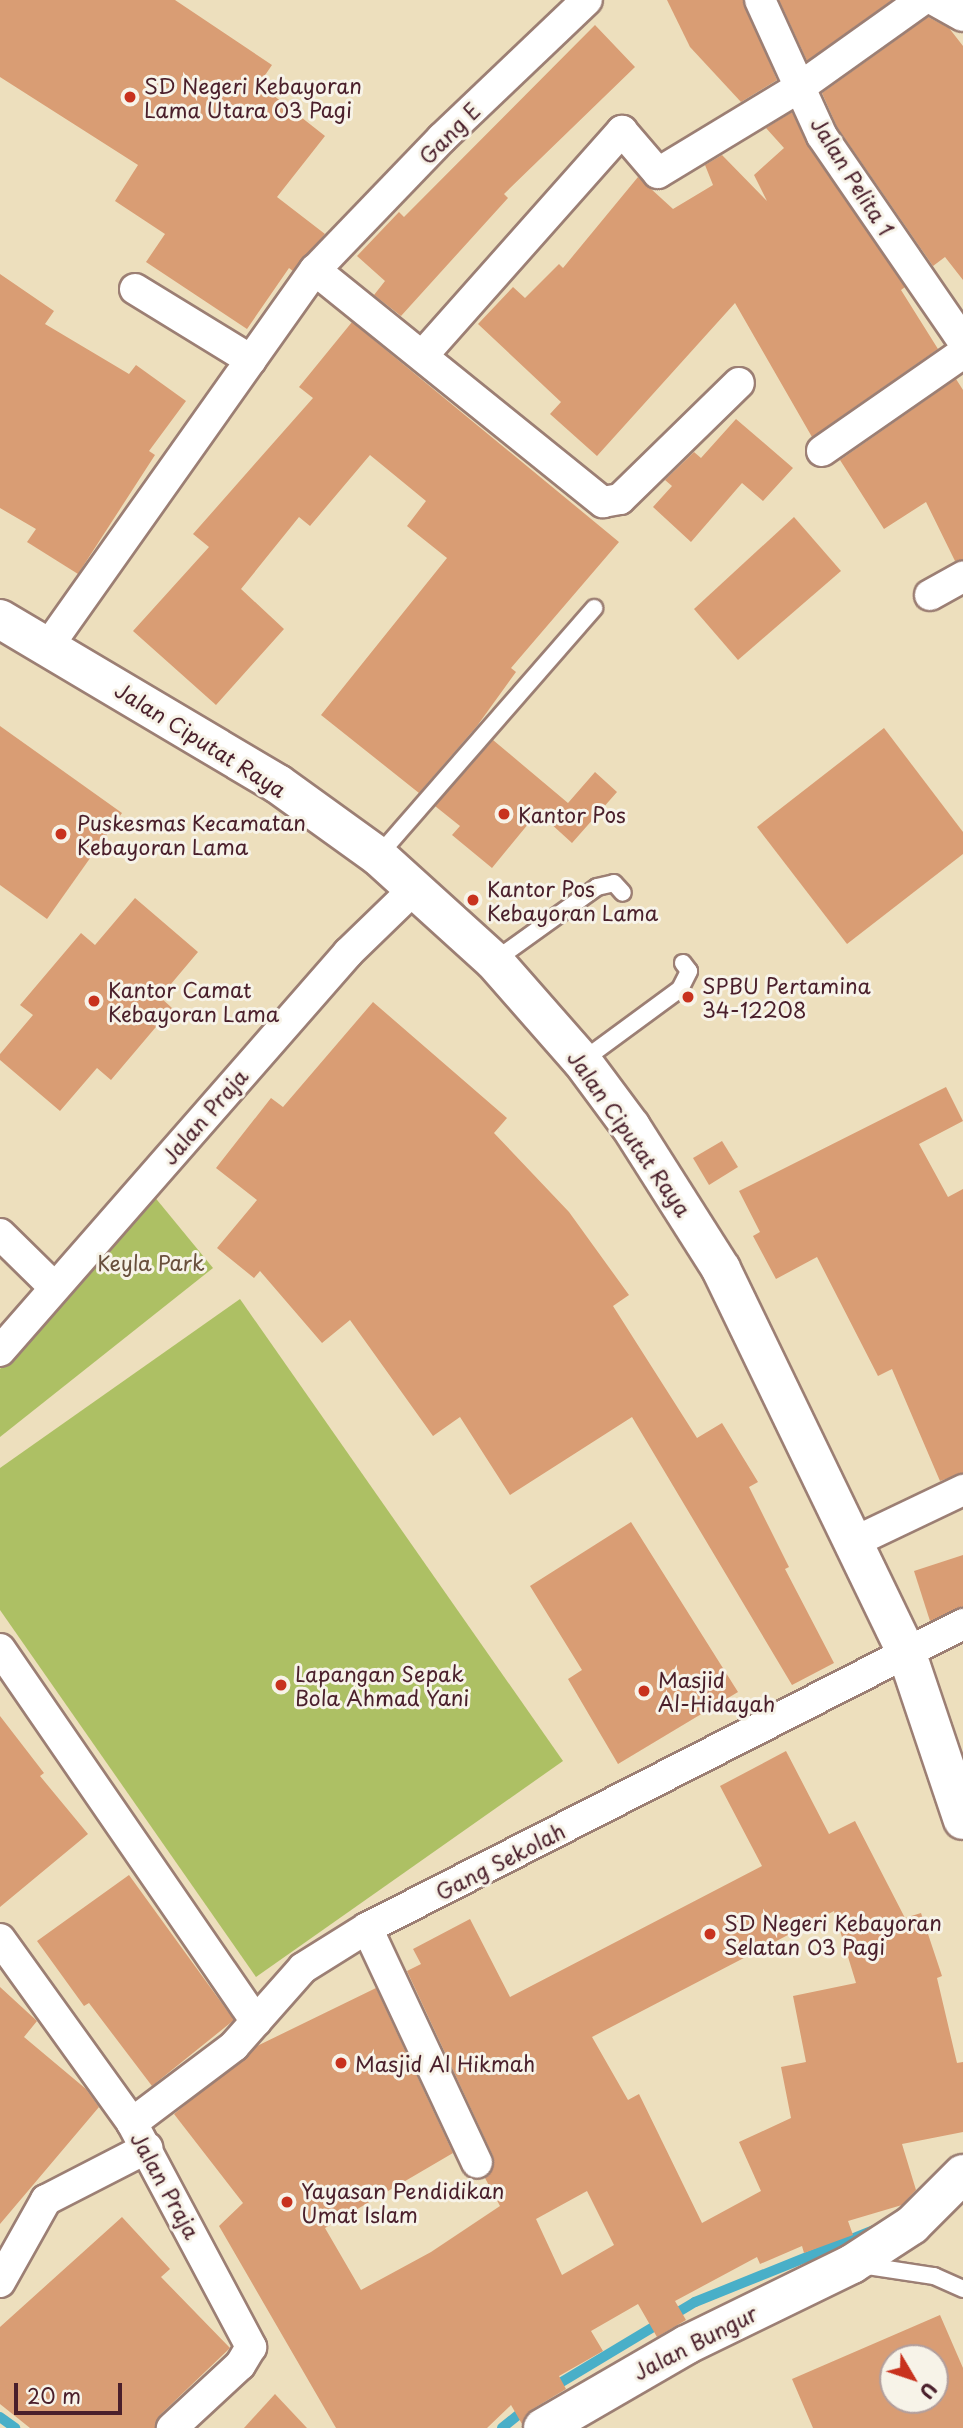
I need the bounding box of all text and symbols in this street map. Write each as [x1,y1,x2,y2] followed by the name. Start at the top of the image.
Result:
[144,72,362,122] place label: SD Negeri Kebayoran Lama Utara 03 Pagi
[122,89,138,105] marker: SD Negeri Kebayoran Lama Utara 03 Pagi
[414,98,484,168] street label: Gang E
[806,112,900,240] street label: Jalan Pelita 1
[110,675,292,803] street label: Jalan Ciputat Raya
[518,801,626,827] place label: Kantor Pos
[496,806,512,822] marker: Kantor Pos
[77,809,308,859] place label: Puskesmas Kecamatan Kebayoran Lama
[51,824,71,844] marker: Puskesmas Kecamatan Kebayoran Lama
[487,875,659,925] place label: Kantor Pos Kebayoran Lama
[465,892,481,908] marker: Kantor Pos Kebayoran Lama
[702,972,872,1022] place label: SPBU Pertamina 34-12208
[108,976,280,1026] place label: Kantor Camat Kebayoran Lama
[680,989,696,1005] marker: SPBU Pertamina 34-12208
[86,993,102,1009] marker: Kantor Camat Kebayoran Lama
[562,1044,698,1222] street label: Jalan Ciputat Raya
[156,1063,252,1169] street label: Jalan Praja
[97,1249,205,1275] park label: Keyla Park
[295,1660,468,1710] place label: Lapangan Sepak Bola Ahmad Yani
[658,1666,775,1716] place label: Masjid Al-Hidayah
[273,1677,289,1693] marker: Lapangan Sepak Bola Ahmad Yani
[636,1683,652,1699] marker: Masjid Al-Hidayah
[431,1818,569,1904] street label: Gang Sekolah
[724,1909,942,1959] place label: SD Negeri Kebayoran Selatan 03 Pagi
[702,1926,718,1942] marker: SD Negeri Kebayoran Selatan 03 Pagi
[355,2050,536,2076] place label: Masjid Al Hikmah
[333,2055,349,2071] marker: Masjid Al Hikmah
[126,2127,206,2243] street label: Jalan Praja
[301,2177,504,2227] place label: Yayasan Pendidikan Umat Islam
[279,2194,295,2210] marker: Yayasan Pendidikan Umat Islam
[628,2300,762,2384] street label: Jalan Bungur
[879,2344,949,2414] north arrow
[18,2368,126,2412] scale bar
[913,2377,944,2405] text: U
[27,2379,81,2411] text: 20 m

